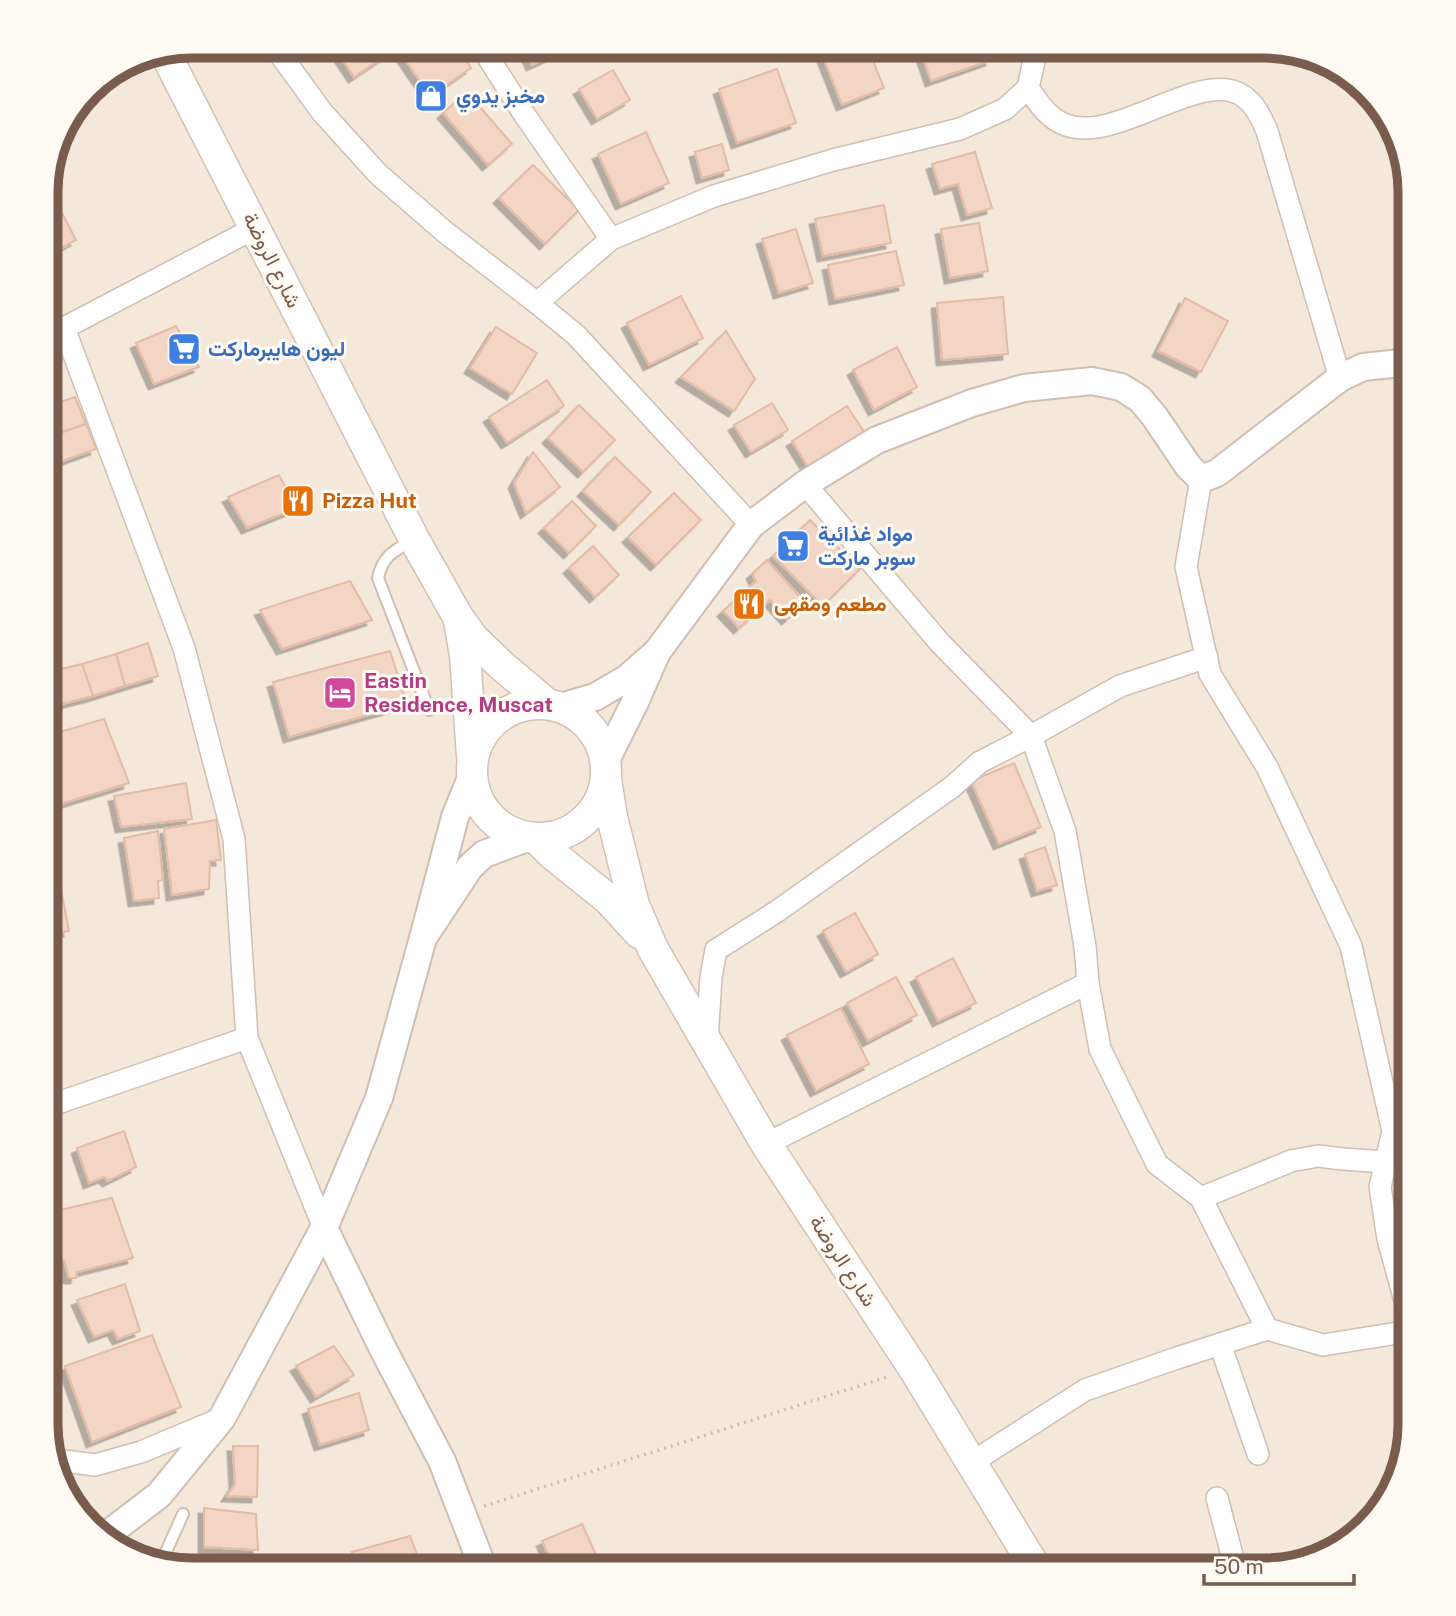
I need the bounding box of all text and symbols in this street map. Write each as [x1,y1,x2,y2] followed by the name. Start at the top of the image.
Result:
[412,77,450,115] shop icon: مخبز يدوي
[456,83,545,113] place label: مخبز يدوي
[236,208,307,313] street label: شارع الروضة
[165,330,203,368] supermarket icon: ليون هايبرماركت
[208,336,345,362] place label: ليون هايبرماركت
[279,482,317,520] restaurant icon: Pizza Hut
[322,488,417,513] place label: Pizza Hut
[818,521,916,571] place label: مواد غذائية سوبر ماركت
[774,527,812,565] supermarket icon: مواد غذائية سوبر ماركت
[730,585,768,623] restaurant icon: مطعم ومقهى
[774,591,887,618] place label: مطعم ومقهى
[364,668,553,717] place label: Eastin Residence, Muscat
[321,674,359,712] hotel icon: Eastin Residence, Muscat
[803,1210,882,1312] street label: شارع الروضة
[1204,1542,1354,1586] scale bar
[1214,1554,1264,1579] text: 50 m

